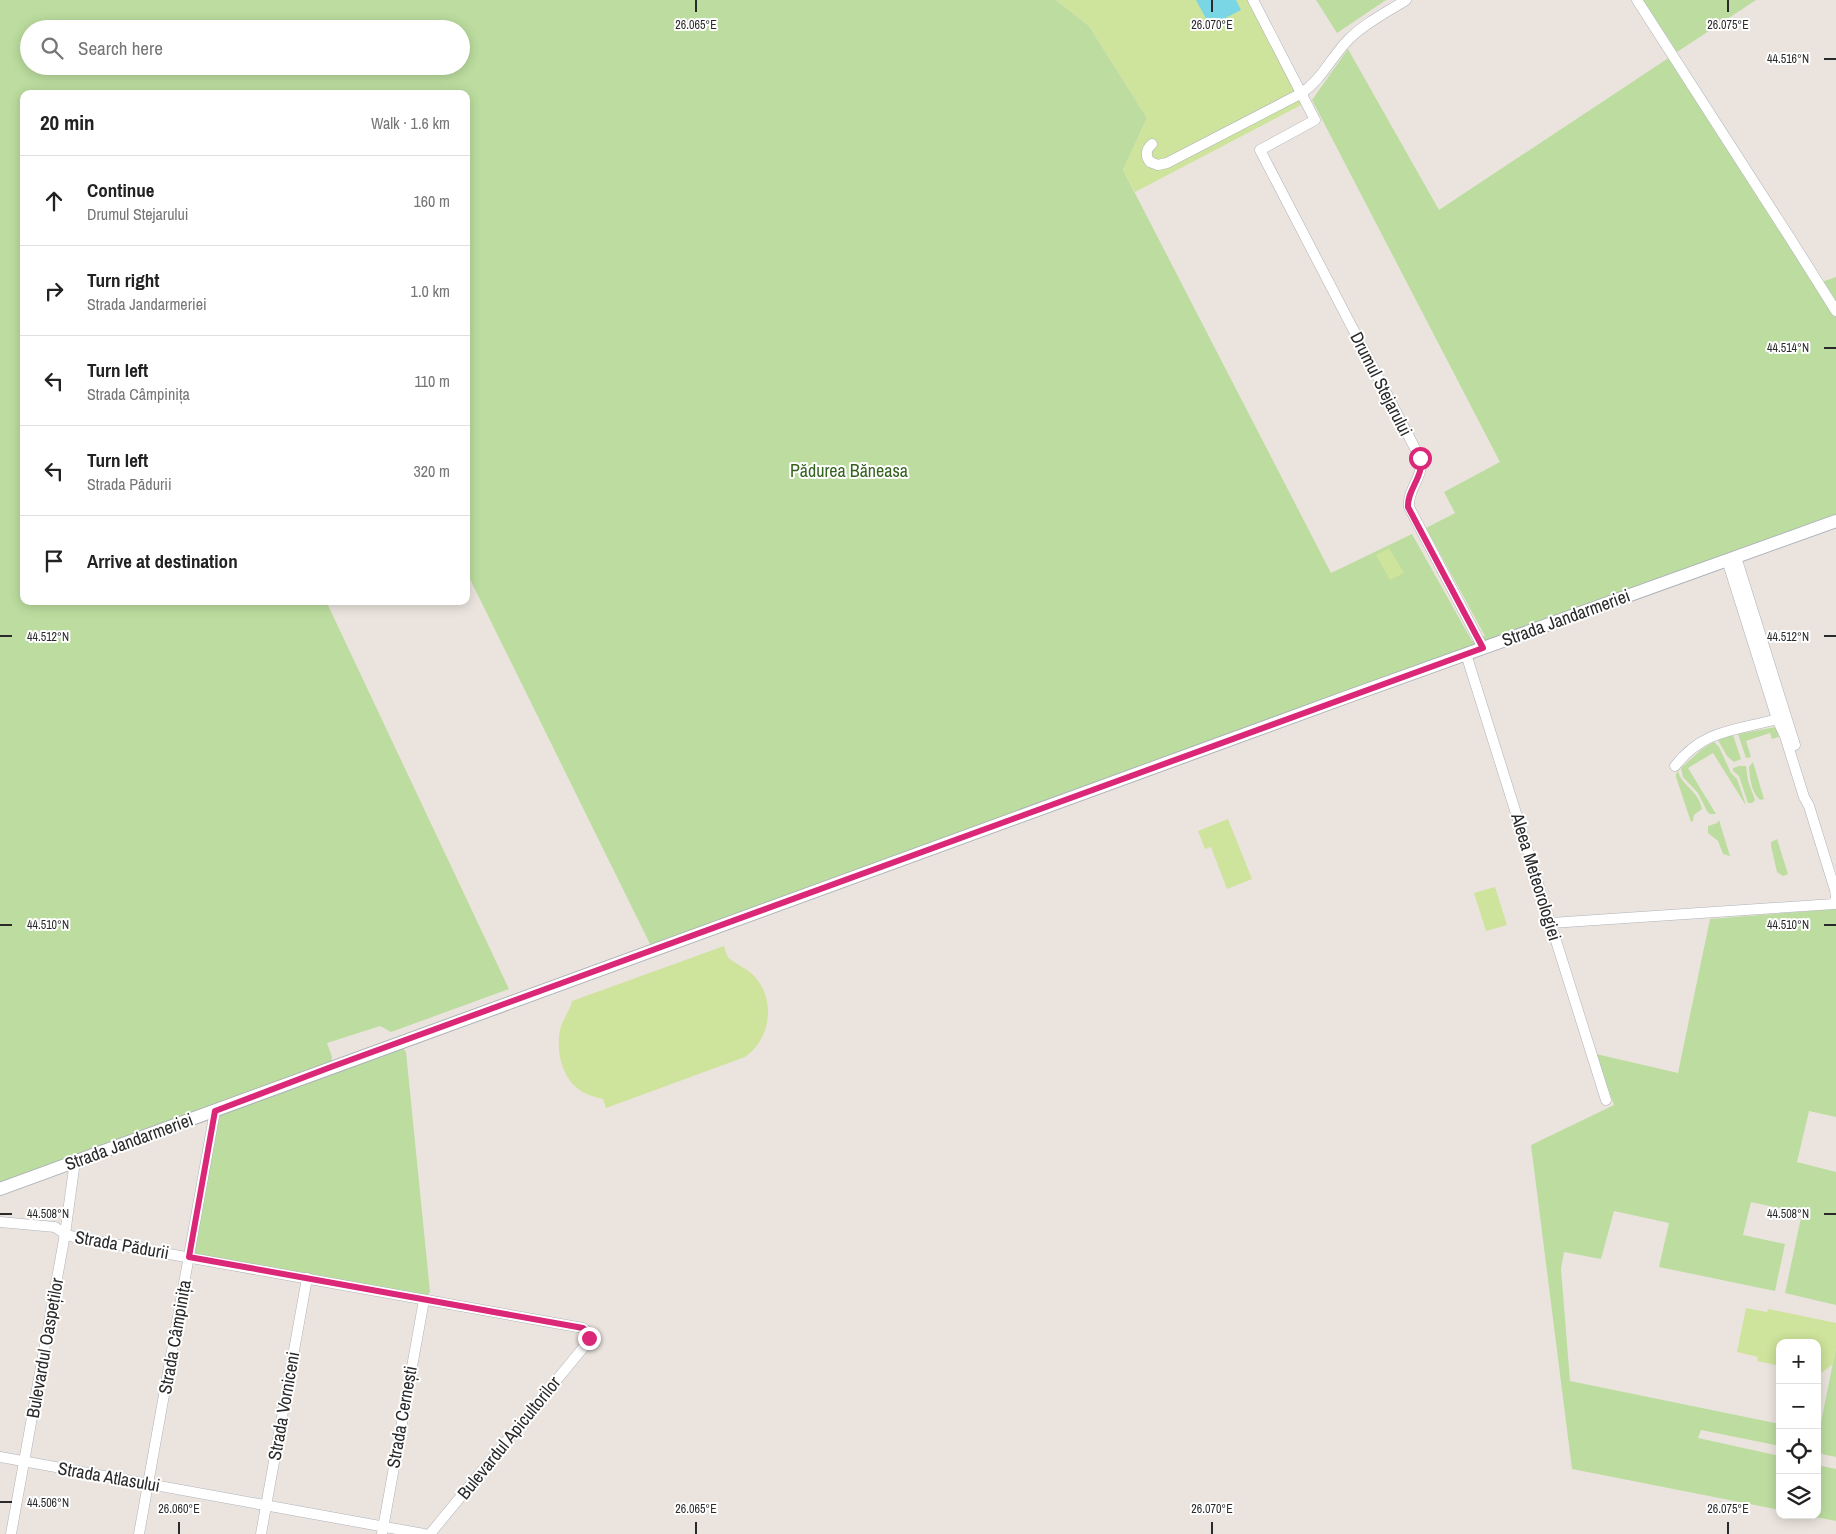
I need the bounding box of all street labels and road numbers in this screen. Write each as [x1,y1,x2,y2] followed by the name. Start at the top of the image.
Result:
[1344,327,1418,440] street label: Drumul Stejarului
[1498,583,1633,652] street label: Strada Jandarmeriei
[1505,809,1568,944] street label: Aleea Meteorologiei
[61,1107,196,1176] street label: Strada Jandarmeriei
[73,1224,171,1265] street label: Strada Pădurii
[20,1276,69,1420] street label: Bulevardul Oaspeților
[152,1278,197,1396] street label: Strada Câmpinița
[262,1350,305,1462] street label: Strada Vorniceni
[380,1364,423,1470] street label: Strada Cernești
[451,1371,566,1505] street label: Bulevardul Apicultorilor
[56,1455,162,1498] street label: Strada Atlasului

